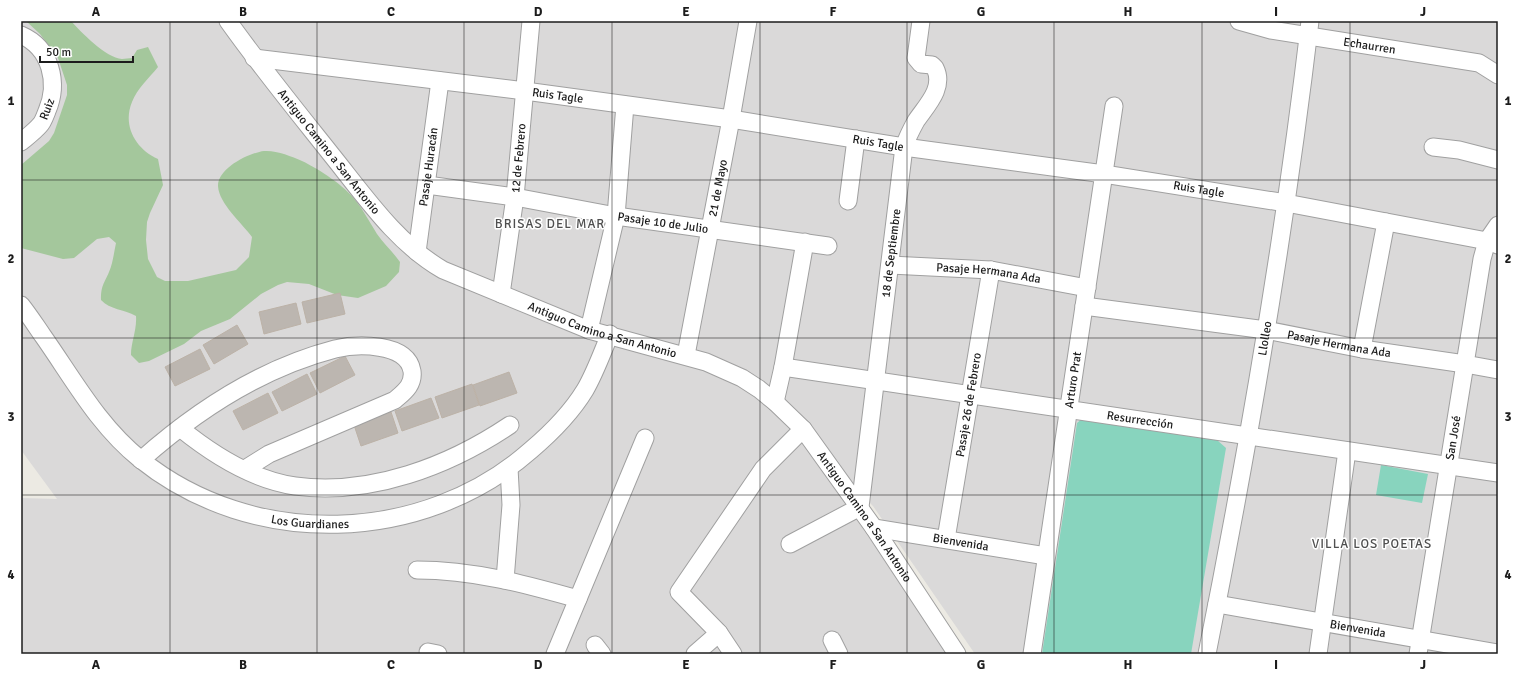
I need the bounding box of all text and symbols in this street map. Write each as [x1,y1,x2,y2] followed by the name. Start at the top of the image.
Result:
[92,4,101,20] text: A
[239,4,247,20] text: B
[387,4,395,20] text: C
[534,4,543,20] text: D
[682,4,690,20] text: E
[830,4,837,20] text: F
[977,4,985,20] text: G
[1124,4,1132,20] text: H
[1274,4,1278,20] text: I
[1420,4,1426,20] text: J
[1342,35,1397,58] street label: Echaurren
[40,38,133,64] scale bar
[46,45,71,60] text: 50 m
[531,85,584,107] street label: Ruis Tagle
[274,86,383,218] street label: Antiguo Camino a San Antonio
[7,93,15,109] text: 1
[1504,93,1512,109] text: 1
[37,96,58,122] street label: Ruiz
[508,123,530,194] street label: 12 de Febrero
[416,126,442,207] street label: Pasaje Huracán
[851,132,905,155] street label: Ruis Tagle
[706,158,731,218] street label: 21 de Mayo
[1172,178,1225,201] street label: Ruis Tagle
[879,208,904,298] street label: 18 de Septiembre
[616,209,709,237] street label: Pasaje 10 de Julio
[495,216,605,232] district label: BRISAS DEL MAR
[7,251,15,267] text: 2
[1504,251,1512,267] text: 2
[936,260,1042,287] street label: Pasaje Hermana Ada
[526,299,678,362] street label: Antiguo Camino a San Antonio
[1255,320,1276,357] street label: Llolleo
[1286,327,1392,361] street label: Pasaje Hermana Ada
[1062,351,1085,409] street label: Arturo Prat
[953,352,985,458] street label: Pasaje 26 de Febrero
[1106,408,1174,433] street label: Resurrección
[7,409,15,425] text: 3
[1504,409,1512,425] text: 3
[1443,415,1465,461] street label: San José
[814,449,915,585] street label: Antiguo Camino a San Antonio
[270,512,350,532] street label: Los Guardianes
[932,531,990,555] street label: Bienvenida
[1312,536,1432,552] district label: VILLA LOS POETAS
[7,567,15,583] text: 4
[1504,567,1512,583] text: 4
[1329,617,1387,641] street label: Bienvenida
[92,657,101,673] text: A
[239,657,247,673] text: B
[387,657,395,673] text: C
[534,657,543,673] text: D
[682,657,690,673] text: E
[830,657,837,673] text: F
[977,657,985,673] text: G
[1124,657,1132,673] text: H
[1274,657,1278,673] text: I
[1420,657,1426,673] text: J

